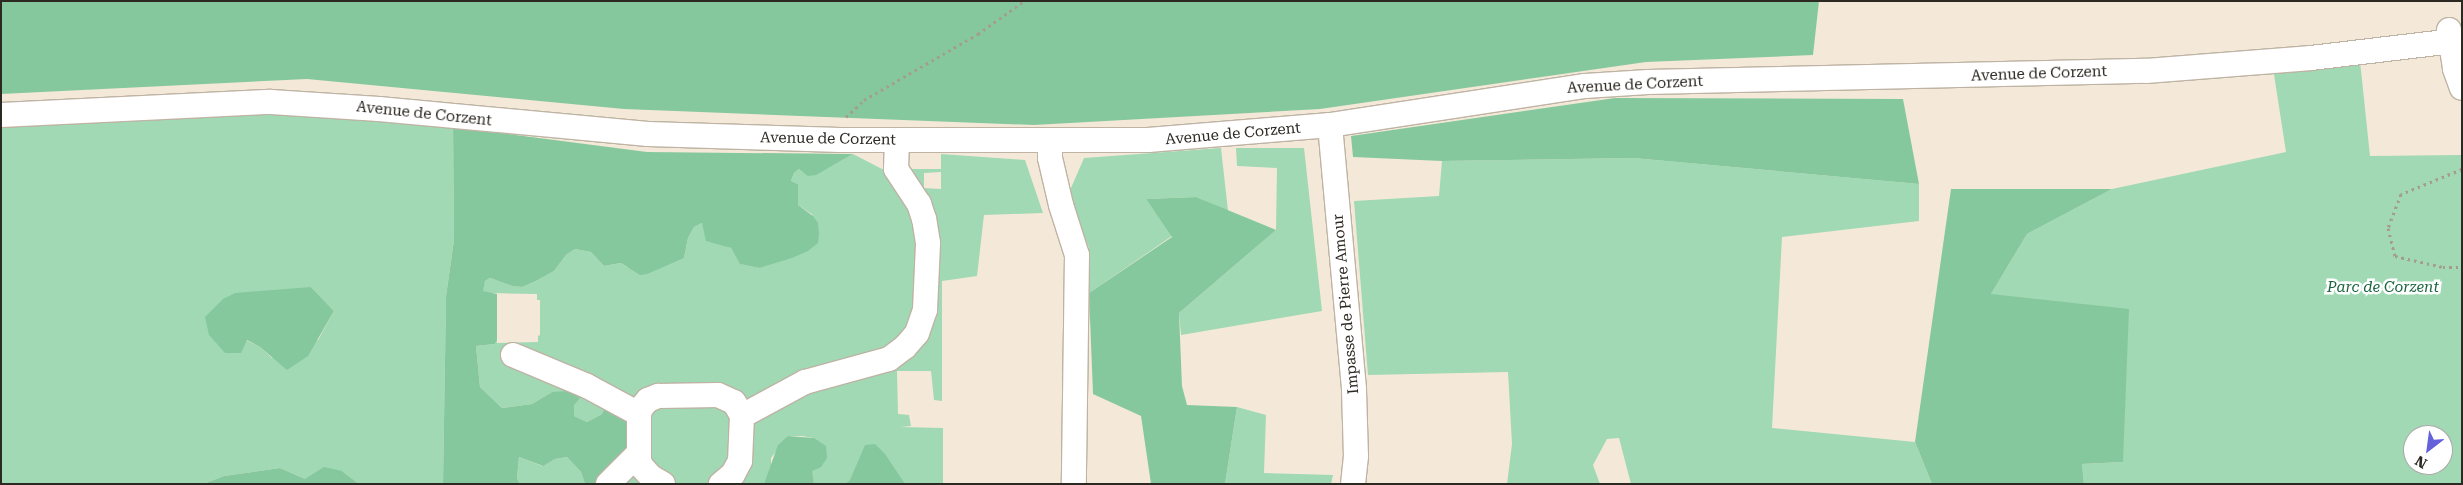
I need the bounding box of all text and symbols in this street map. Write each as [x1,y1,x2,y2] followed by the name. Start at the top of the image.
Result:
[1971,63,2107,85] street label: Avenue de Corzent
[1567,72,1703,98] street label: Avenue de Corzent
[355,98,493,130] street label: Avenue de Corzent
[1164,119,1302,149] street label: Avenue de Corzent
[760,129,896,149] street label: Avenue de Corzent
[1329,213,1363,395] street label: Impasse de Pierre Amour
[2327,279,2439,297] park label: Parc de Corzent
[2403,425,2453,475] north arrow
[2412,453,2430,472] text: N

